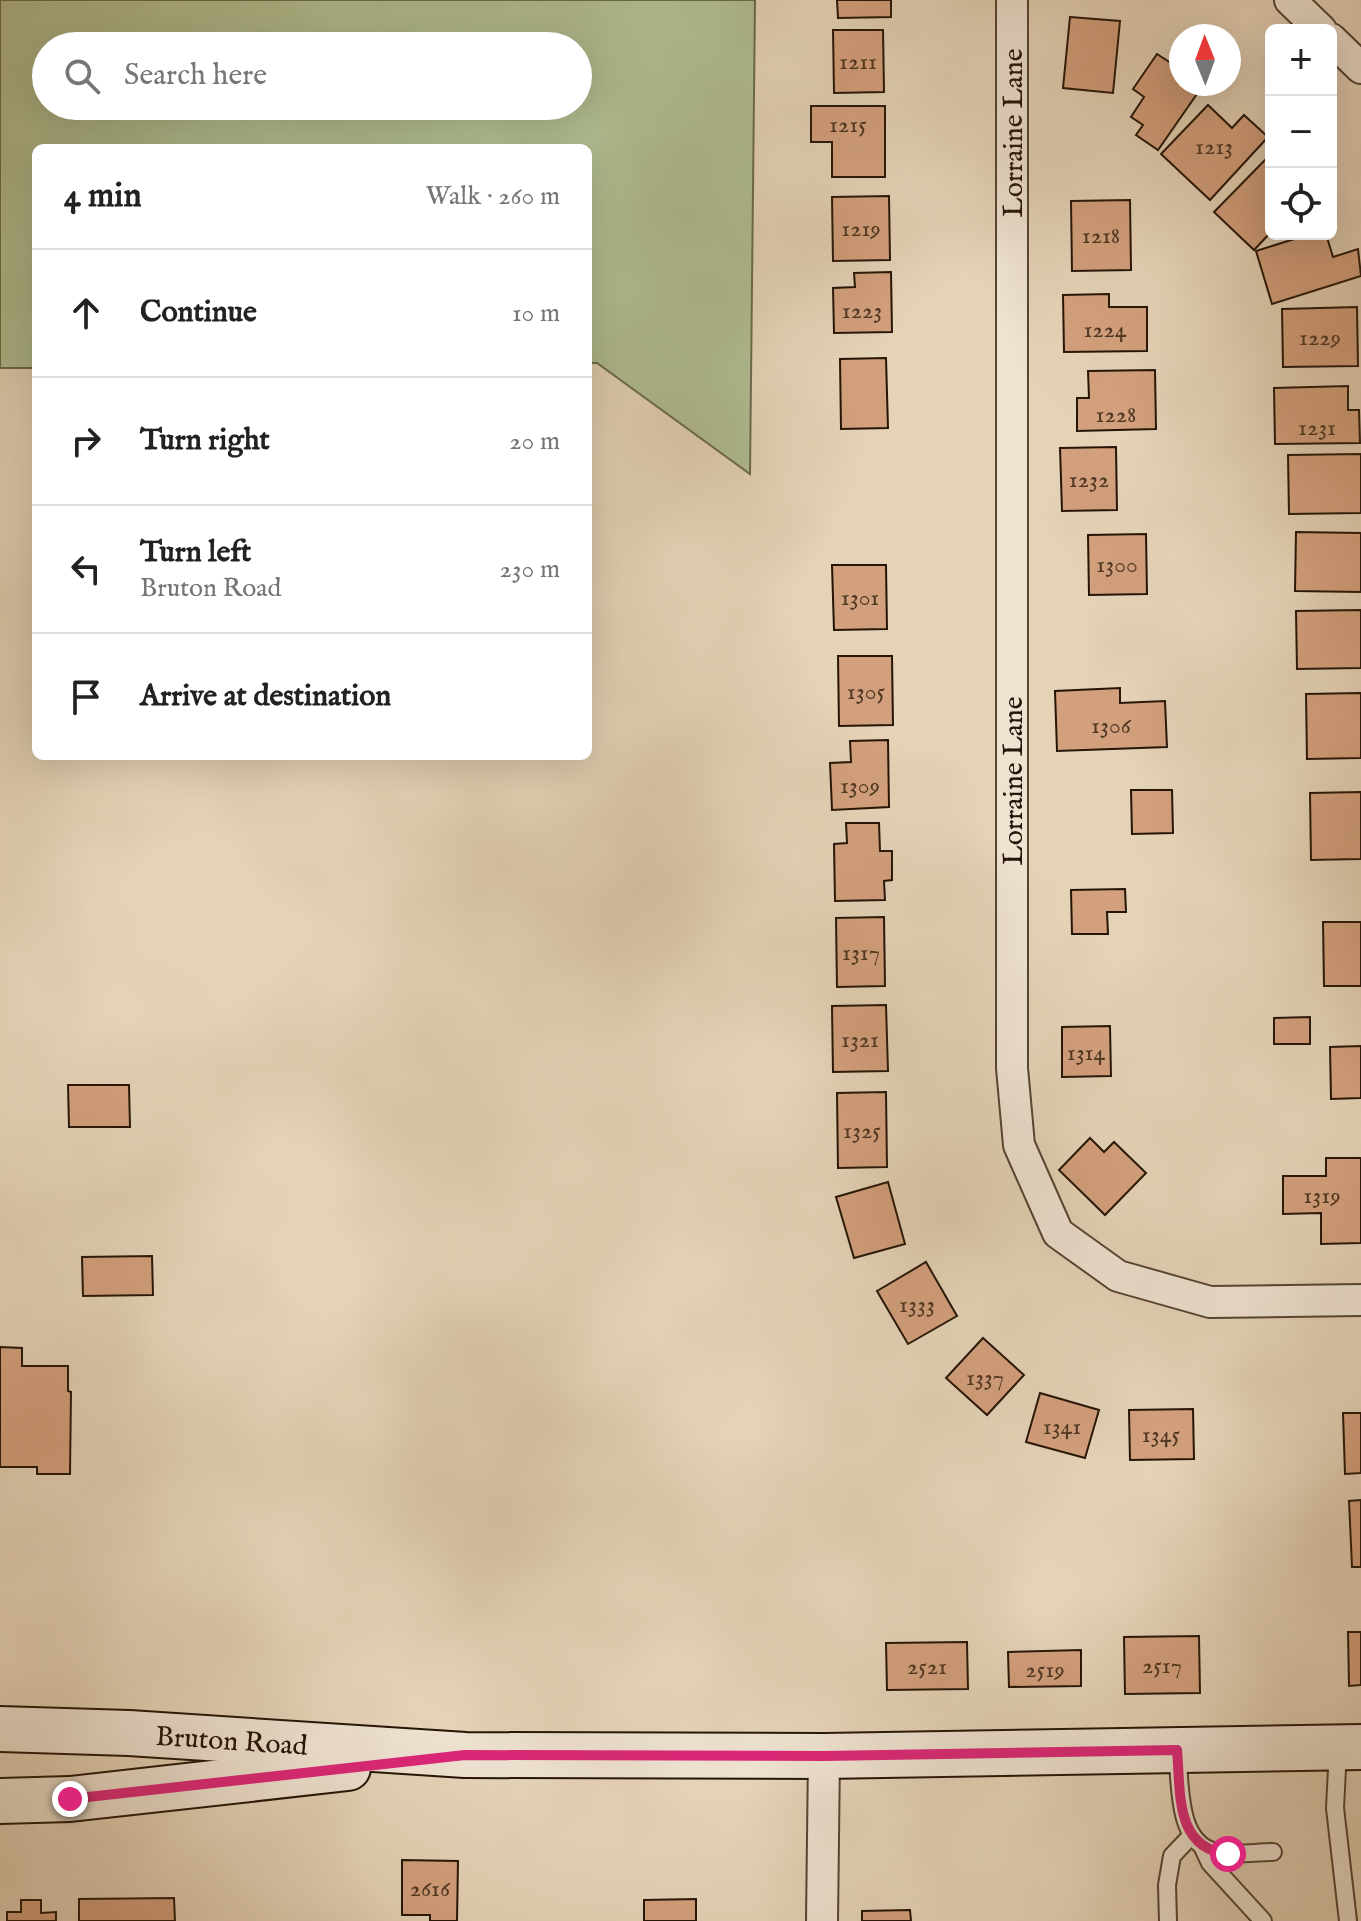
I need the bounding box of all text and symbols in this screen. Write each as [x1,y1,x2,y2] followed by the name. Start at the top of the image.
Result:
[1169,24,1241,96] north arrow
[1265,24,1337,240] map controls
[1265,24,1337,96] button: +
[32,32,592,120] search box
[839,47,877,78] house number: 1211
[997,48,1032,218] street label: Lorraine Lane
[60,54,104,98] icon: search
[124,57,267,95] text: Search here
[1265,96,1337,168] button: −
[829,110,867,141] house number: 1215
[1195,132,1233,163] house number: 1213
[1265,168,1337,240] button: locate
[64,175,142,218] text: 4 min
[426,180,560,213] text: Walk · 260 m
[841,214,881,245] house number: 1219
[1082,221,1120,252] house number: 1218
[64,291,108,335] icon: ahead
[140,294,257,332] text: Continue
[842,296,882,327] house number: 1223
[512,297,560,330] text: 10 m
[1083,315,1127,346] house number: 1224
[1299,323,1341,354] house number: 1229
[1096,400,1136,431] house number: 1228
[1298,413,1336,444] house number: 1231
[64,419,108,463] icon: right
[140,422,270,460] text: Turn right
[509,425,560,458] text: 20 m
[1069,465,1109,496] house number: 1232
[140,534,251,572] text: Turn left
[64,547,108,591] icon: left
[1096,550,1138,581] house number: 1300
[500,553,560,586] text: 230 m
[140,572,281,605] text: Bruton Road
[841,583,879,614] house number: 1301
[64,675,108,719] icon: arrive
[847,677,886,708] house number: 1305
[140,678,391,716] text: Arrive at destination
[997,696,1032,866] street label: Lorraine Lane
[1091,711,1132,742] house number: 1306
[840,771,880,802] house number: 1309
[842,938,880,969] house number: 1317
[841,1025,879,1056] house number: 1321
[1067,1038,1106,1069] house number: 1314
[843,1116,881,1147] house number: 1325
[1303,1181,1341,1212] house number: 1319
[899,1290,935,1321] house number: 1333
[966,1363,1004,1394] house number: 1337
[1043,1412,1081,1443] house number: 1341
[1142,1420,1180,1451] house number: 1345
[1142,1651,1182,1682] house number: 2517
[907,1652,947,1683] house number: 2521
[1025,1655,1065,1686] house number: 2519
[154,1720,309,1765] street label: Bruton Road
[52,1781,88,1817] route end
[1210,1836,1246,1872] route start
[410,1874,451,1905] house number: 2616

